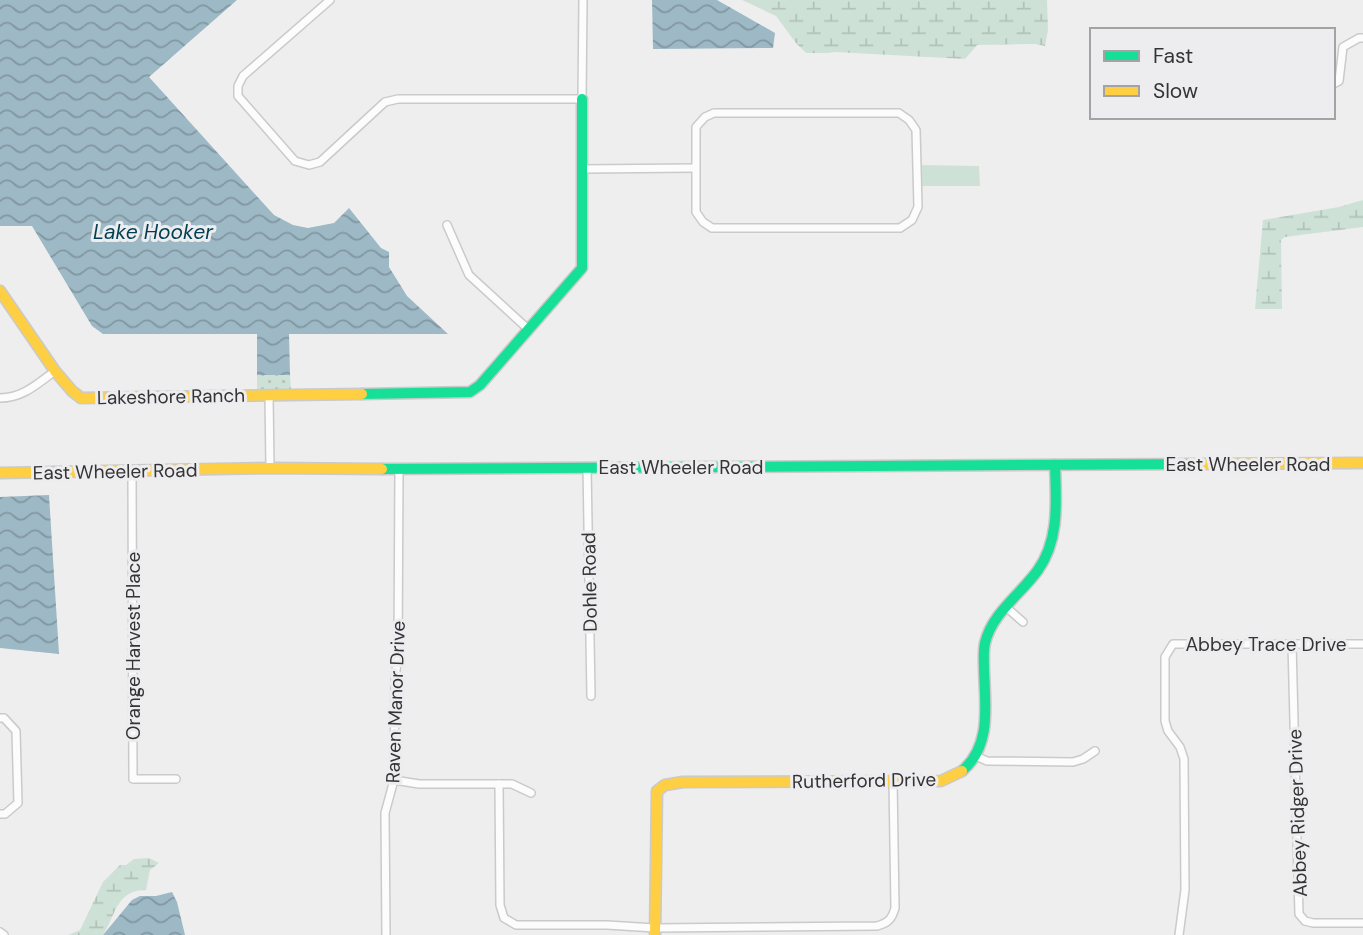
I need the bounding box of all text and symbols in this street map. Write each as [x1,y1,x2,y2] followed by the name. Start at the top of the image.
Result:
[1090,28,1335,119] legend
[1153,42,1193,70] text: Fast
[1153,77,1198,105] text: Slow
[93,218,214,246] water label: Lake Hooker
[97,383,245,410] street label: Lakeshore Ranch
[1166,452,1330,477] street label: East Wheeler Road
[599,455,763,480] street label: East Wheeler Road
[32,458,198,485] street label: East Wheeler Road
[576,532,603,632] street label: Dohle Road
[121,552,146,740] street label: Orange Harvest Place
[380,620,411,784] street label: Raven Manor Drive
[1185,632,1347,657] street label: Abbey Trace Drive
[1282,728,1313,898] street label: Abbey Ridger Drive
[792,767,936,794] street label: Rutherford Drive

